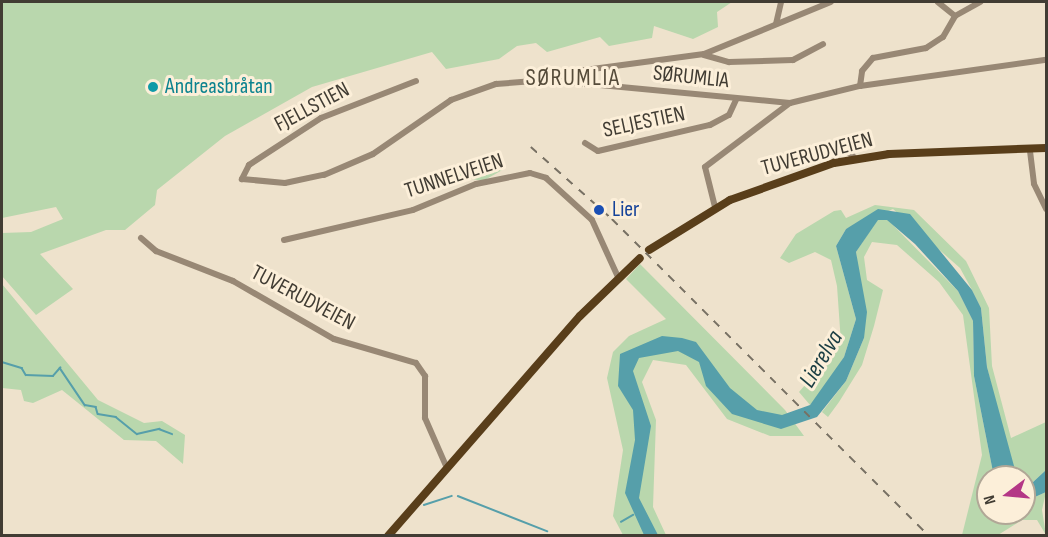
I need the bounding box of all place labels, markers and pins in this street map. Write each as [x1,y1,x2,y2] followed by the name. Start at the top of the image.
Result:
[165,74,273,100] place label: Andreasbråtan
[146,80,160,94] marker: Andreasbråtan
[612,197,639,223] place label: Lier
[590,201,608,219] marker: Lier

